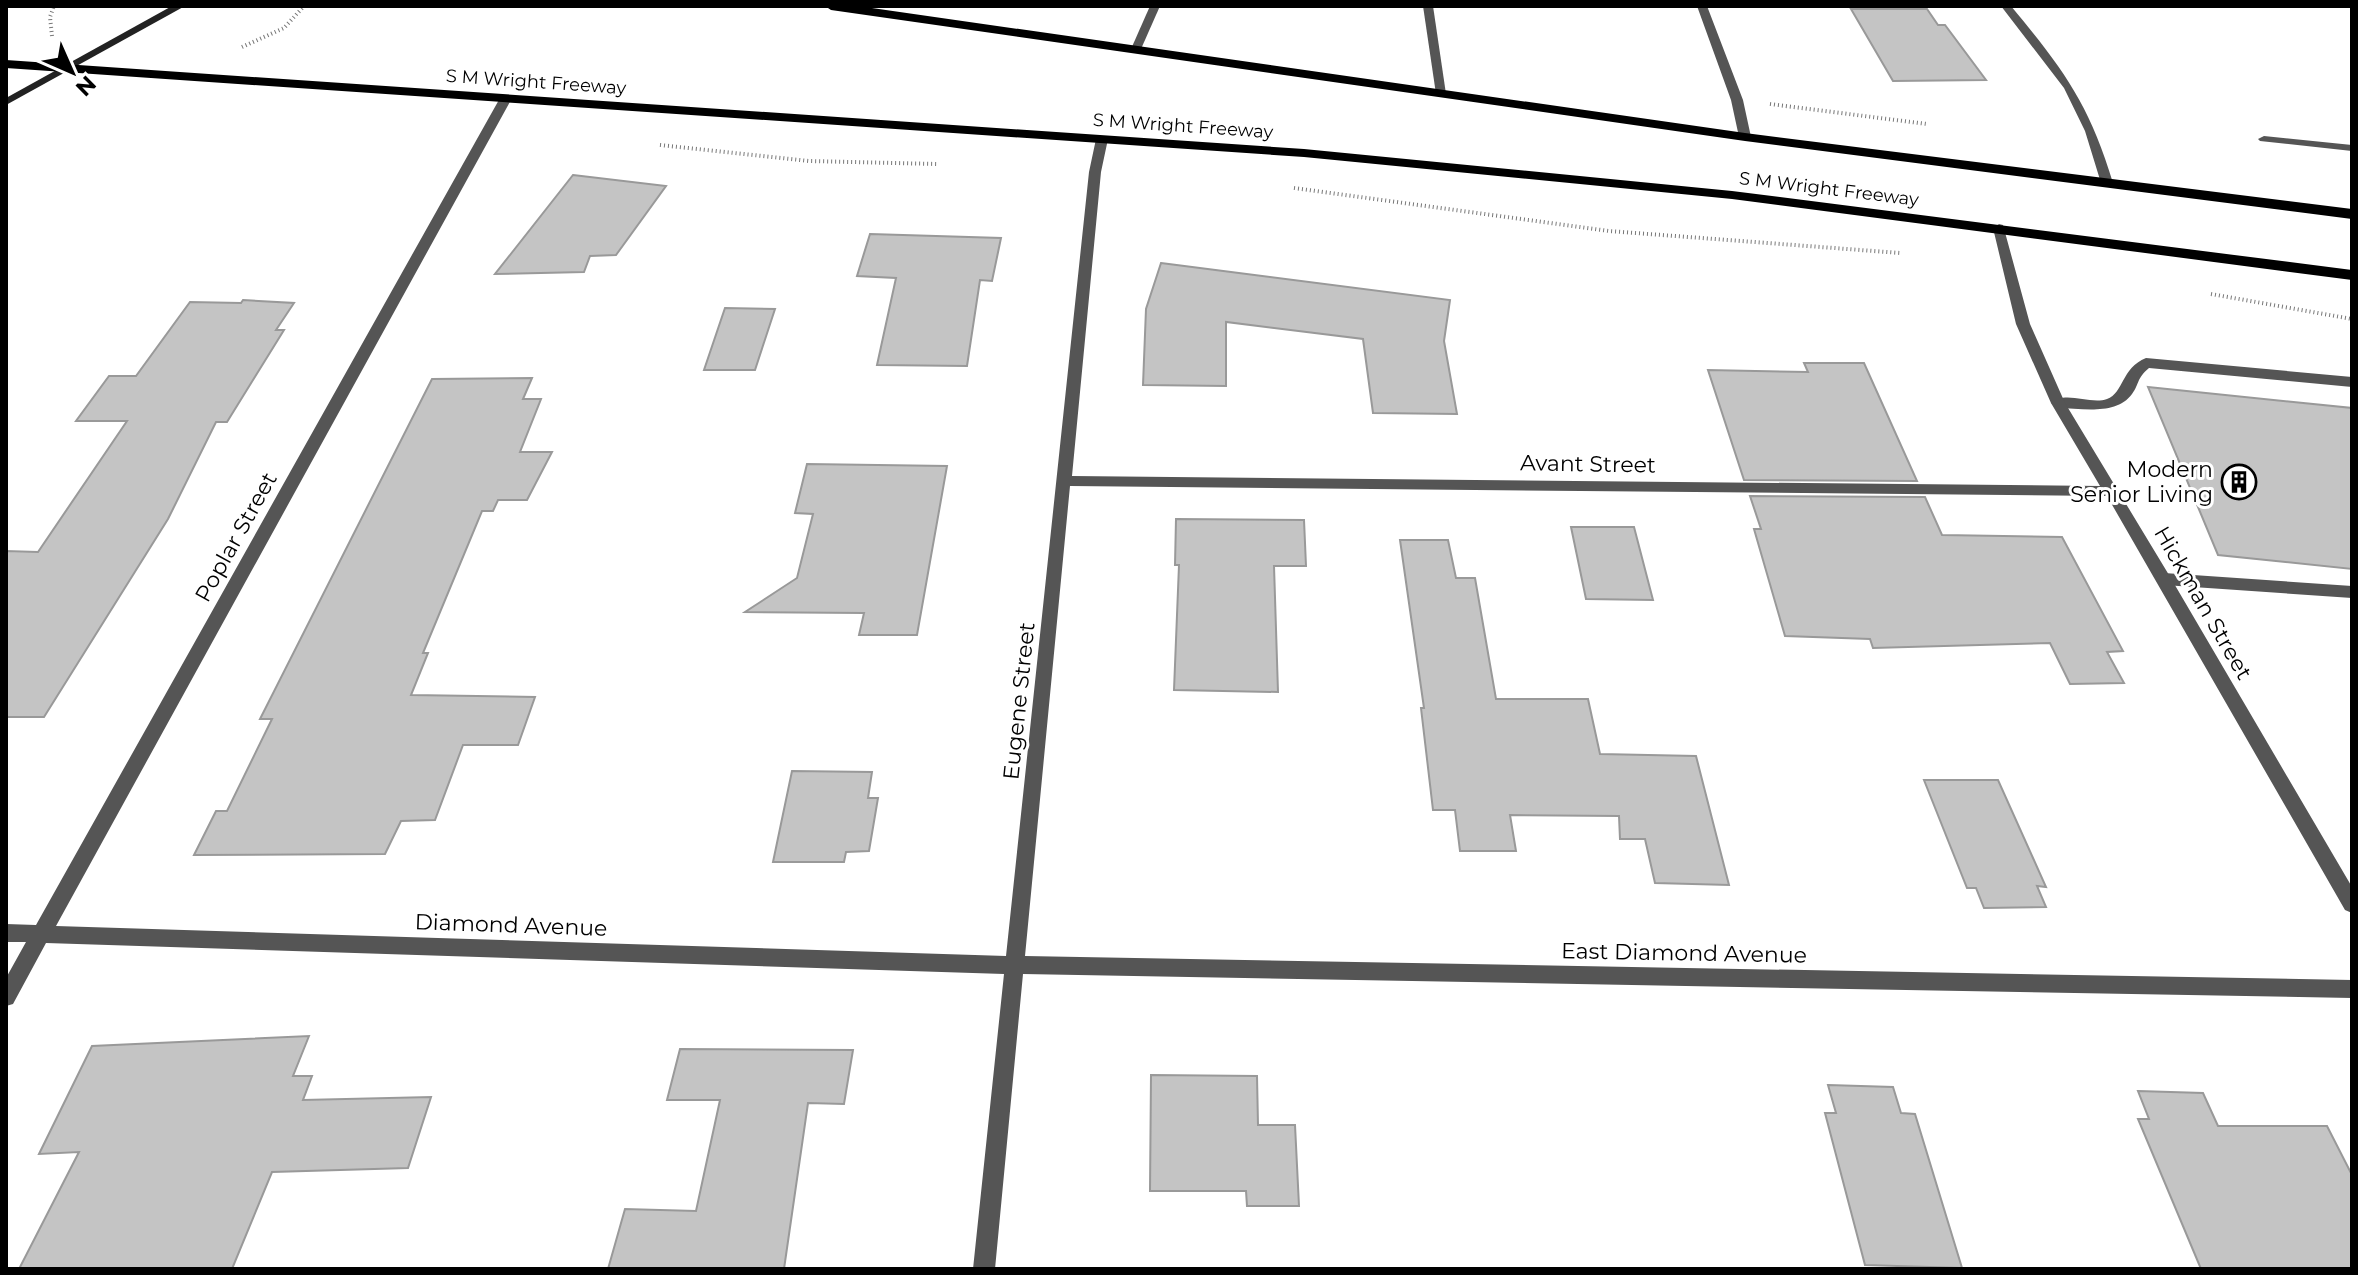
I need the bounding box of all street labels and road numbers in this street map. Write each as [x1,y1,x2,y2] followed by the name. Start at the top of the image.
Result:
[445,65,627,99] street label: S M Wright Freeway
[1092,109,1274,143] street label: S M Wright Freeway
[1738,167,1920,211] street label: S M Wright Freeway
[1520,449,1656,479] street label: Avant Street
[189,467,283,607] street label: Poplar Street
[2148,522,2258,684] street label: Hickman Street
[997,621,1041,781] street label: Eugene Street
[414,908,608,942] street label: Diamond Avenue
[1561,937,1807,969] street label: East Diamond Avenue

